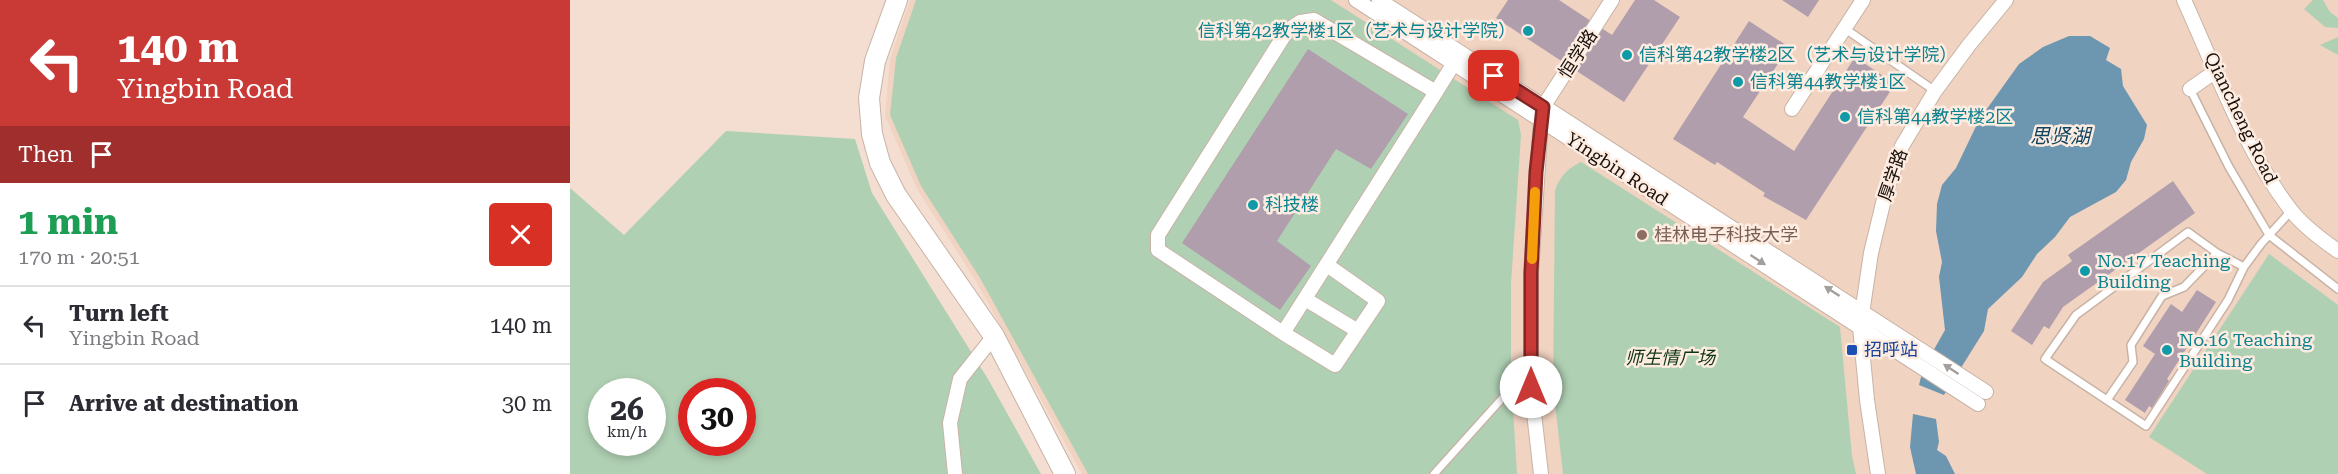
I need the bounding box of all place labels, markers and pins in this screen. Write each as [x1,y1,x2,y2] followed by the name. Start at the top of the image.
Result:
[1198,20,1516,41] place label: 信科第42教学楼1区（艺术与设计学院）
[1521,24,1535,38] marker: 信科第42教学楼1区（艺术与设计学院）
[1639,44,1957,65] place label: 信科第42教学楼2区（艺术与设计学院）
[1620,48,1634,62] marker: 信科第42教学楼2区（艺术与设计学院）
[1468,50,1519,101] pin
[1750,71,1906,92] place label: 信科第44教学楼1区
[1731,75,1745,89] marker: 信科第44教学楼1区
[1857,106,2013,127] place label: 信科第44教学楼2区
[1838,110,1852,124] marker: 信科第44教学楼2区
[1265,194,1319,215] place label: 科技楼
[1246,198,1260,212] marker: 科技楼
[1654,224,1798,245] place label: 桂林电子科技大学
[1635,228,1649,242] marker: 桂林电子科技大学
[2097,250,2231,292] place label: No.17 Teaching Building
[2078,264,2092,278] marker: No.17 Teaching Building
[2179,329,2313,371] place label: No.16 Teaching Building
[1864,339,1918,360] place label: 招呼站
[1845,343,1859,357] marker: 招呼站
[2160,343,2174,357] marker: No.16 Teaching Building

